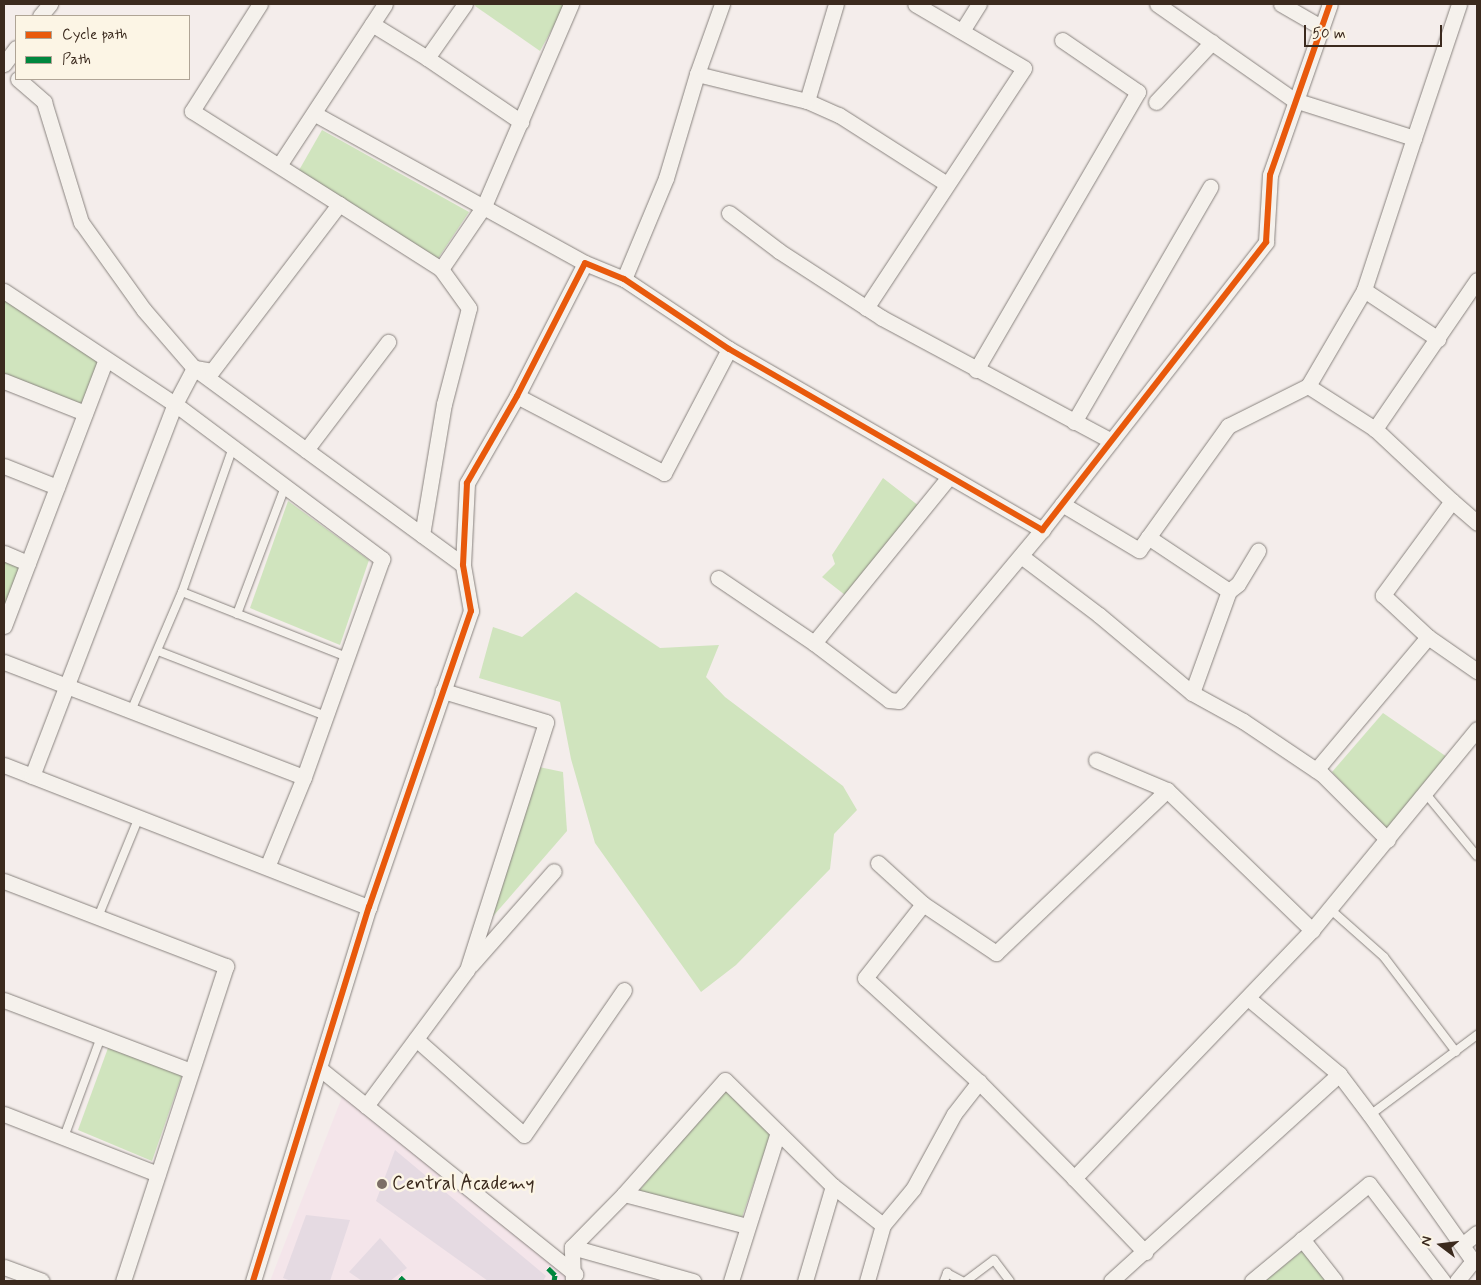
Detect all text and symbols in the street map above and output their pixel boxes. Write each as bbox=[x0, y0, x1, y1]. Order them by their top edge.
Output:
legend bbox=[15, 15, 190, 80]
scale bar bbox=[1306, 15, 1444, 47]
text: 50 m bbox=[1312, 24, 1346, 44]
text: Cycle path bbox=[62, 25, 127, 45]
text: Path bbox=[62, 50, 91, 70]
place label: Central Academy bbox=[392, 1173, 538, 1195]
marker: Central Academy bbox=[376, 1178, 388, 1190]
north arrow bbox=[1416, 1220, 1466, 1270]
text: N bbox=[1417, 1234, 1436, 1248]

